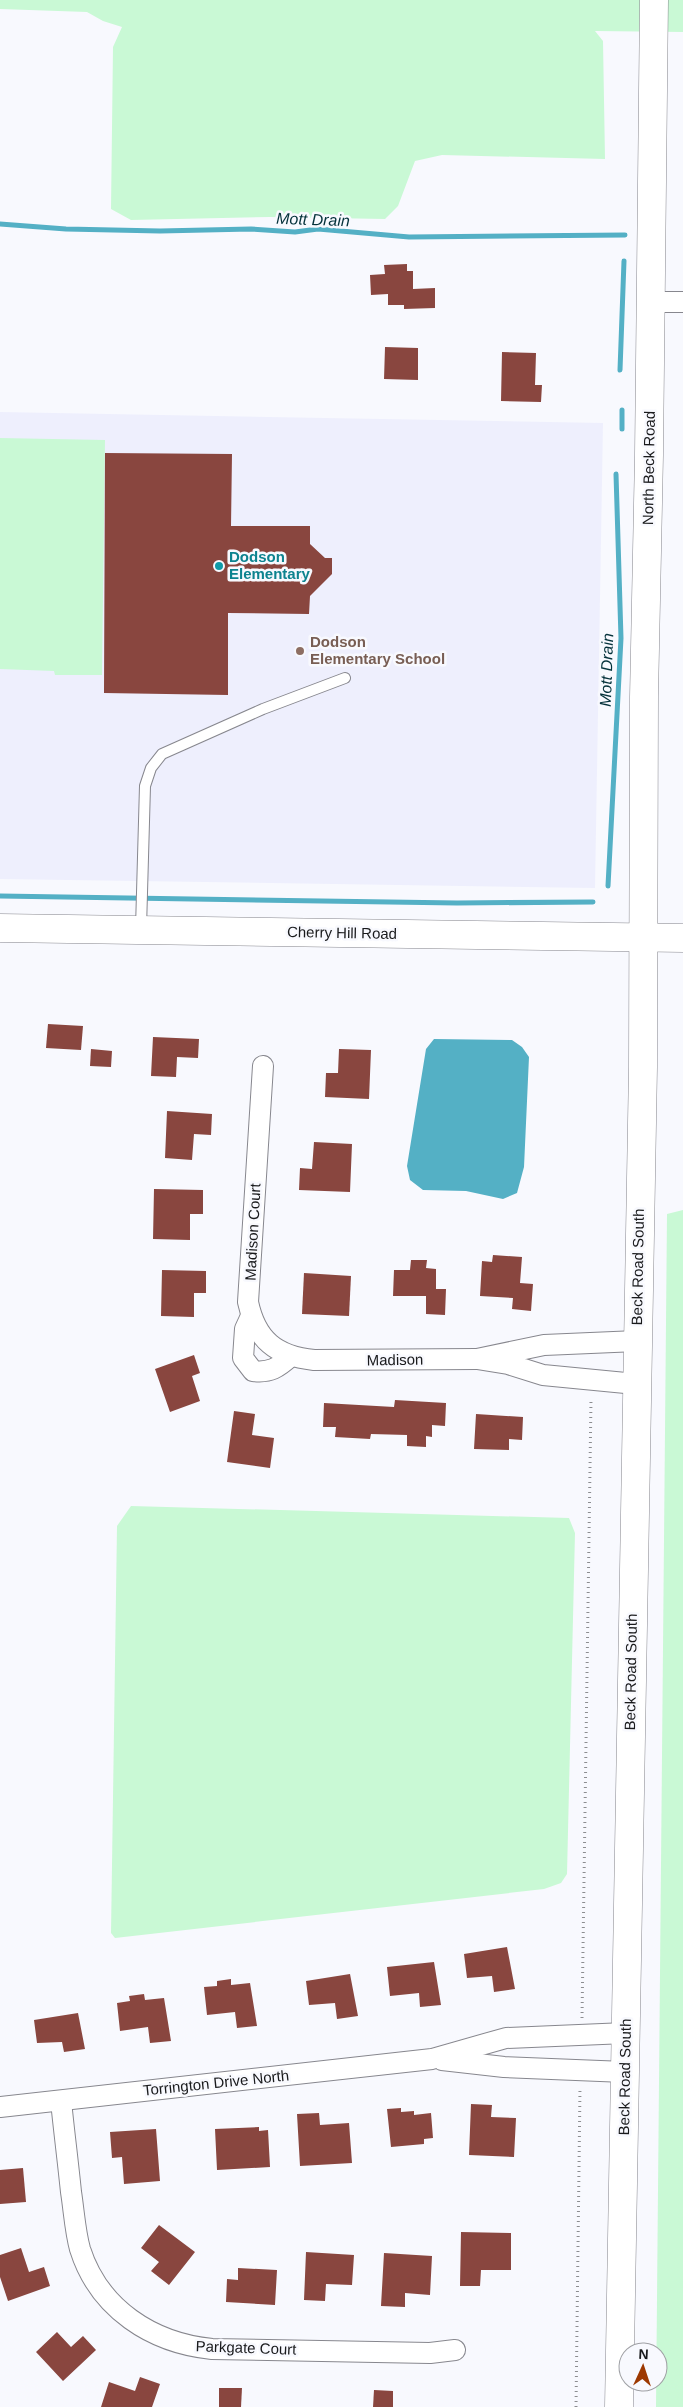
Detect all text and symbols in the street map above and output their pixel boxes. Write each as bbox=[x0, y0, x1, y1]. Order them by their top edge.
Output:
water label: Mott Drain bbox=[276, 210, 350, 229]
street label: North Beck Road bbox=[639, 411, 658, 525]
place label: Dodson Elementary bbox=[229, 548, 311, 582]
marker: Dodson Elementary bbox=[213, 560, 225, 572]
place label: Dodson Elementary School bbox=[310, 633, 445, 667]
water label: Mott Drain bbox=[597, 633, 616, 707]
marker: Dodson Elementary School bbox=[294, 645, 306, 657]
street label: Cherry Hill Road bbox=[287, 923, 397, 942]
street label: Madison Court bbox=[241, 1182, 264, 1281]
street label: Beck Road South bbox=[628, 1208, 647, 1326]
street label: Madison bbox=[366, 1351, 423, 1368]
street label: Beck Road South bbox=[621, 1613, 640, 1731]
street label: Beck Road South bbox=[615, 2018, 634, 2136]
street label: Torrington Drive North bbox=[142, 2066, 290, 2099]
street label: Parkgate Court bbox=[195, 2337, 298, 2358]
north arrow bbox=[618, 2342, 668, 2392]
text: N bbox=[638, 2346, 649, 2362]

